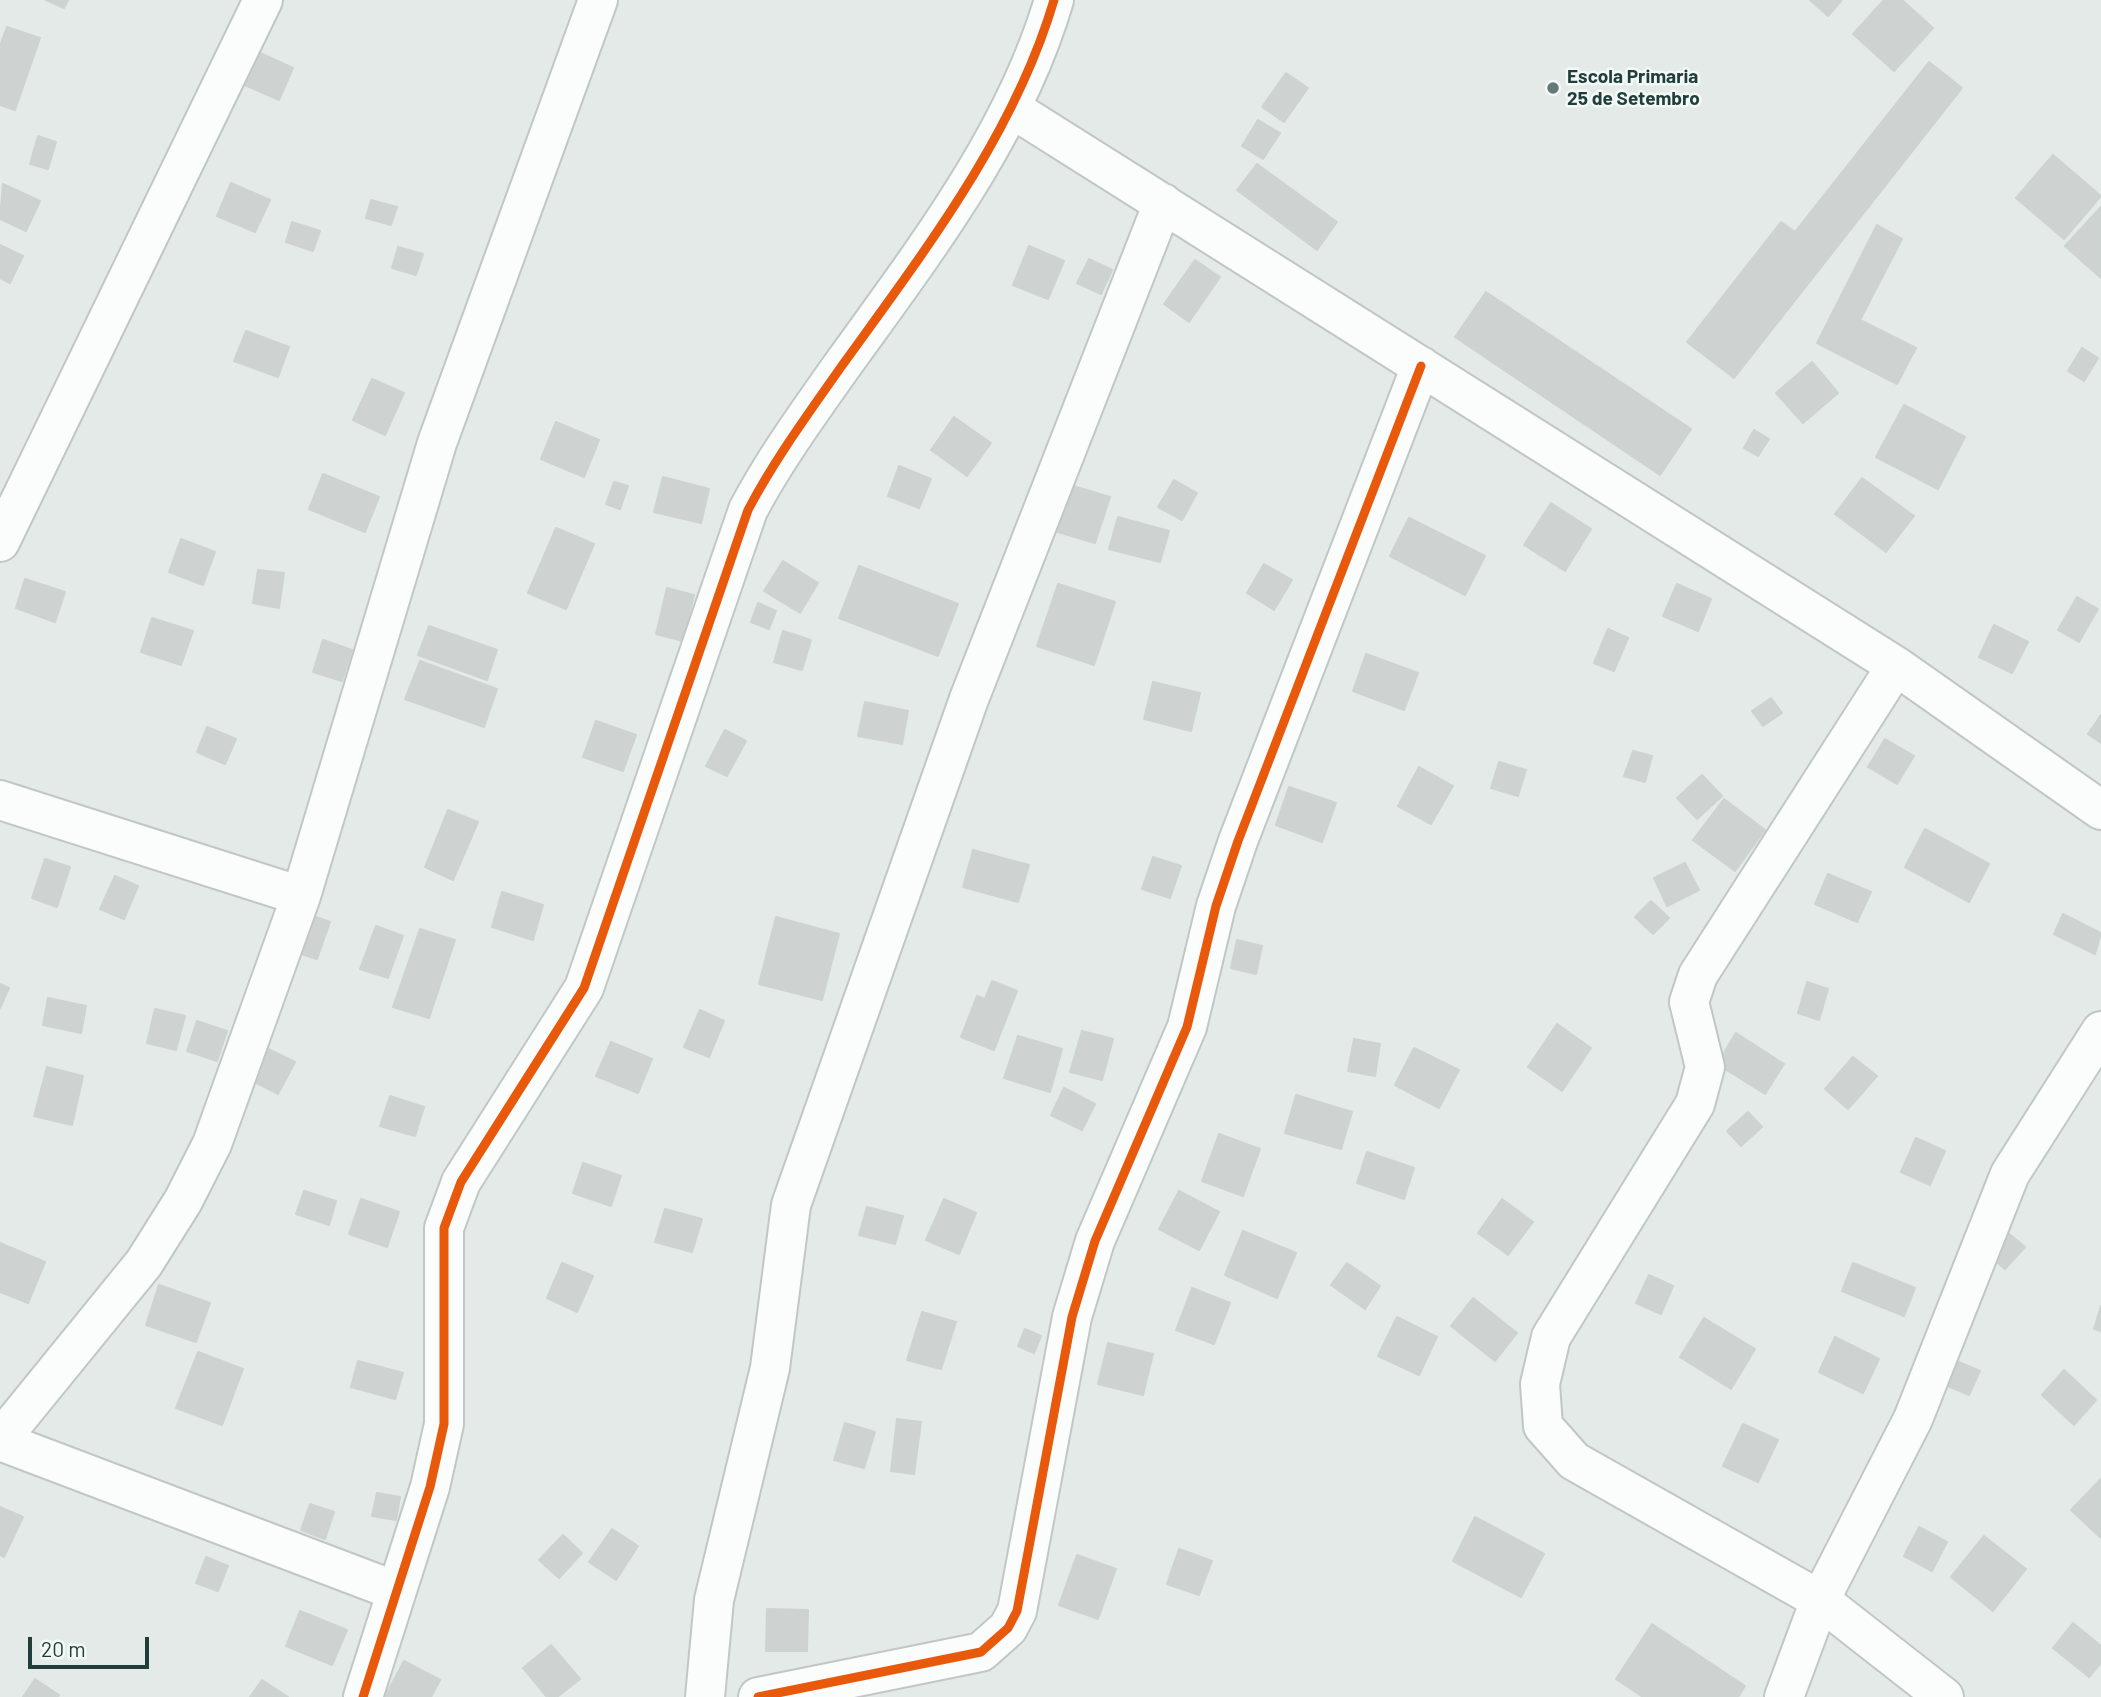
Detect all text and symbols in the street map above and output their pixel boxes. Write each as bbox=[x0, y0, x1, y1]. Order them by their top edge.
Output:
place label: Escola Primaria 25 de Setembro bbox=[1567, 66, 1700, 110]
marker: Escola Primaria 25 de Setembro bbox=[1545, 80, 1561, 96]
scale bar bbox=[32, 1624, 152, 1668]
text: 20 m bbox=[41, 1636, 86, 1661]

